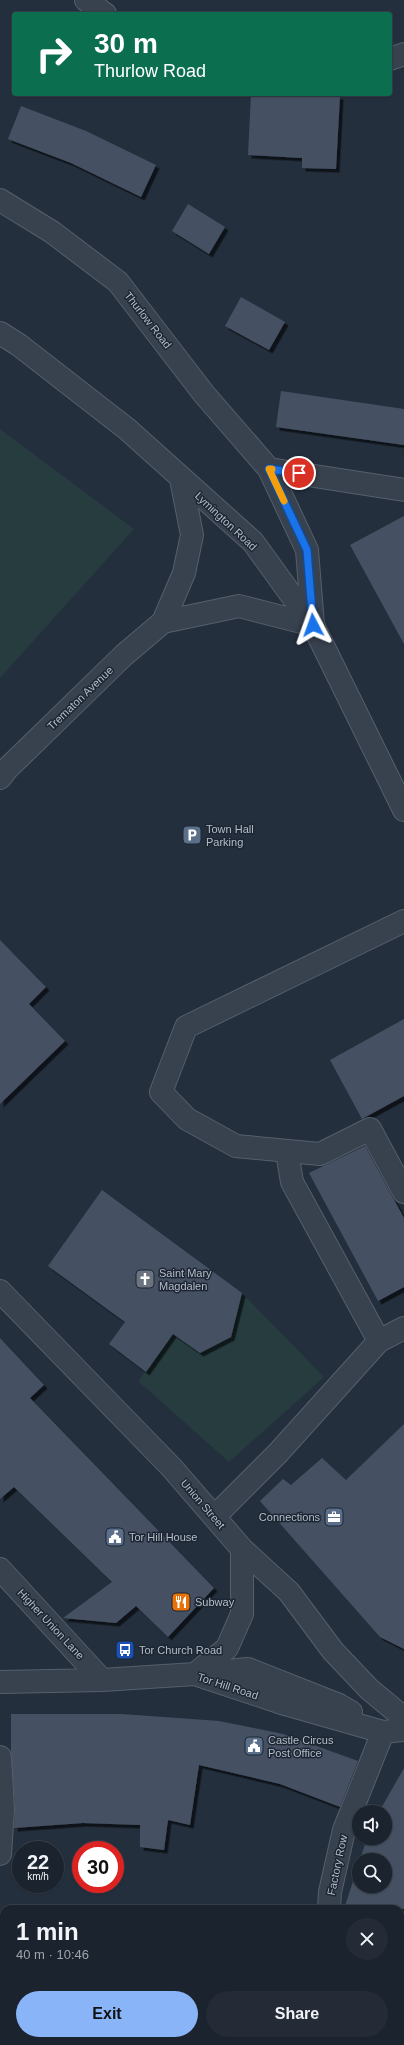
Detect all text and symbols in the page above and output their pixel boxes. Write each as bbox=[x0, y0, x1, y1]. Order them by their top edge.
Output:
icon: right bbox=[28, 28, 80, 80]
text: 30 m bbox=[94, 28, 158, 59]
text: Thurlow Road bbox=[94, 61, 206, 81]
street label: Thurlow Road bbox=[122, 289, 174, 351]
pin bbox=[282, 456, 316, 490]
icon: arrive bbox=[288, 462, 310, 484]
street label: Lymington Road bbox=[193, 489, 259, 553]
position arrow bbox=[292, 604, 334, 646]
street label: Trematon Avenue bbox=[45, 664, 115, 732]
place label: Town Hall Parking bbox=[206, 823, 254, 848]
parking icon: Town Hall Parking bbox=[181, 824, 203, 846]
place label: Saint Mary Magdalen bbox=[159, 1267, 212, 1292]
church icon: Saint Mary Magdalen bbox=[134, 1268, 156, 1290]
street label: Union Street bbox=[178, 1477, 228, 1531]
office icon: Connections bbox=[323, 1506, 345, 1528]
place label: Connections bbox=[259, 1511, 320, 1523]
public building icon: Tor Hill House bbox=[104, 1526, 126, 1548]
place label: Tor Hill House bbox=[129, 1531, 197, 1543]
street label: Higher Union Lane bbox=[15, 1586, 87, 1662]
restaurant icon: Subway bbox=[170, 1591, 192, 1613]
place label: Subway bbox=[195, 1596, 235, 1608]
bus stop icon: Tor Church Road bbox=[114, 1639, 136, 1661]
place label: Tor Church Road bbox=[139, 1644, 222, 1656]
street label: Tor Hill Road bbox=[196, 1671, 260, 1701]
place label: Castle Circus Post Office bbox=[268, 1734, 334, 1759]
public building icon: Castle Circus Post Office bbox=[243, 1735, 265, 1757]
map controls bbox=[352, 1805, 392, 1893]
button: sound bbox=[352, 1805, 392, 1845]
street label: Factory Row bbox=[325, 1834, 349, 1896]
speed limit sign: 30 bbox=[72, 1841, 124, 1893]
text: 22 bbox=[27, 1851, 49, 1873]
button: search bbox=[352, 1853, 392, 1893]
text: km/h bbox=[27, 1871, 49, 1882]
text: 1 min bbox=[16, 1918, 79, 1945]
button: close bbox=[346, 1918, 388, 1960]
text: 40 m · 10:46 bbox=[16, 1947, 89, 1962]
button: Exit bbox=[16, 1991, 198, 2037]
button: Share bbox=[206, 1991, 388, 2037]

